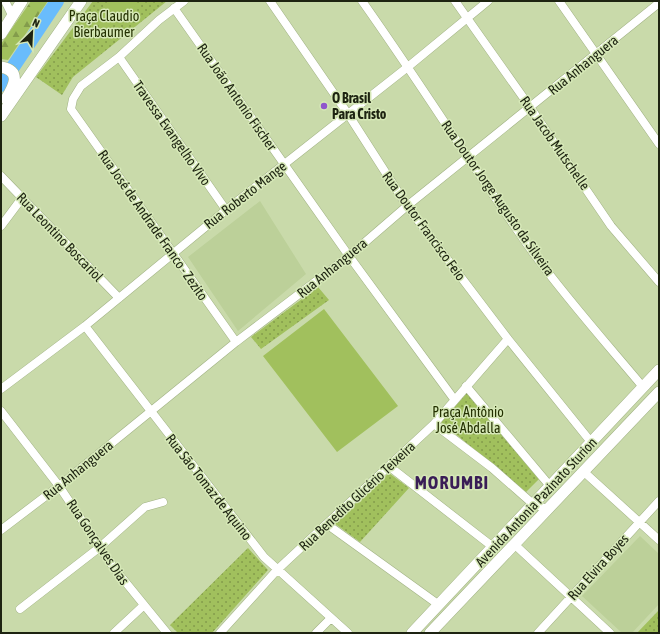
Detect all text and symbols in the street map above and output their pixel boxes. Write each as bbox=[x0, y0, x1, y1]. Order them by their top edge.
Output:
park label: Praça Claudio Bierbaumer bbox=[69, 8, 139, 40]
north arrow bbox=[12, 12, 52, 52]
text: N bbox=[31, 16, 41, 30]
street label: Rua Anhanguera bbox=[545, 32, 621, 98]
street label: Rua João Antonio Fischer bbox=[194, 40, 281, 154]
street label: Travessa Evangelho Vivo bbox=[130, 78, 214, 188]
place label: O Brasil Para Cristo bbox=[332, 90, 387, 122]
street label: Rua Jacob Mutschelle bbox=[517, 93, 593, 193]
marker: O Brasil Para Cristo bbox=[319, 101, 329, 111]
street label: Rua Doutor Jorge Augusto da Silveira bbox=[438, 117, 558, 279]
street label: Rua José de Andrade Franco - Zezito bbox=[95, 147, 211, 303]
street label: Rua Roberto Mange bbox=[201, 158, 289, 232]
street label: Rua Doutor Francisco Feio bbox=[379, 168, 469, 284]
street label: Rua Leontino Boscariol bbox=[14, 189, 107, 285]
street label: Rua Anhanguera bbox=[294, 235, 370, 301]
park label: Praça Antônio José Abdalla bbox=[432, 404, 504, 436]
street label: Rua São Tomaz de Aquino bbox=[163, 431, 255, 543]
street label: Avenida Antonia Pazinato Sturion bbox=[472, 434, 600, 570]
street label: Rua Anhanguera bbox=[40, 437, 116, 503]
street label: Rua Benedito Glicério Teixeira bbox=[296, 438, 418, 554]
district label: MORUMBI bbox=[415, 472, 489, 493]
street label: Rua Gonçalves Dias bbox=[64, 496, 133, 588]
street label: Rua Elvira Boyes bbox=[564, 531, 632, 603]

